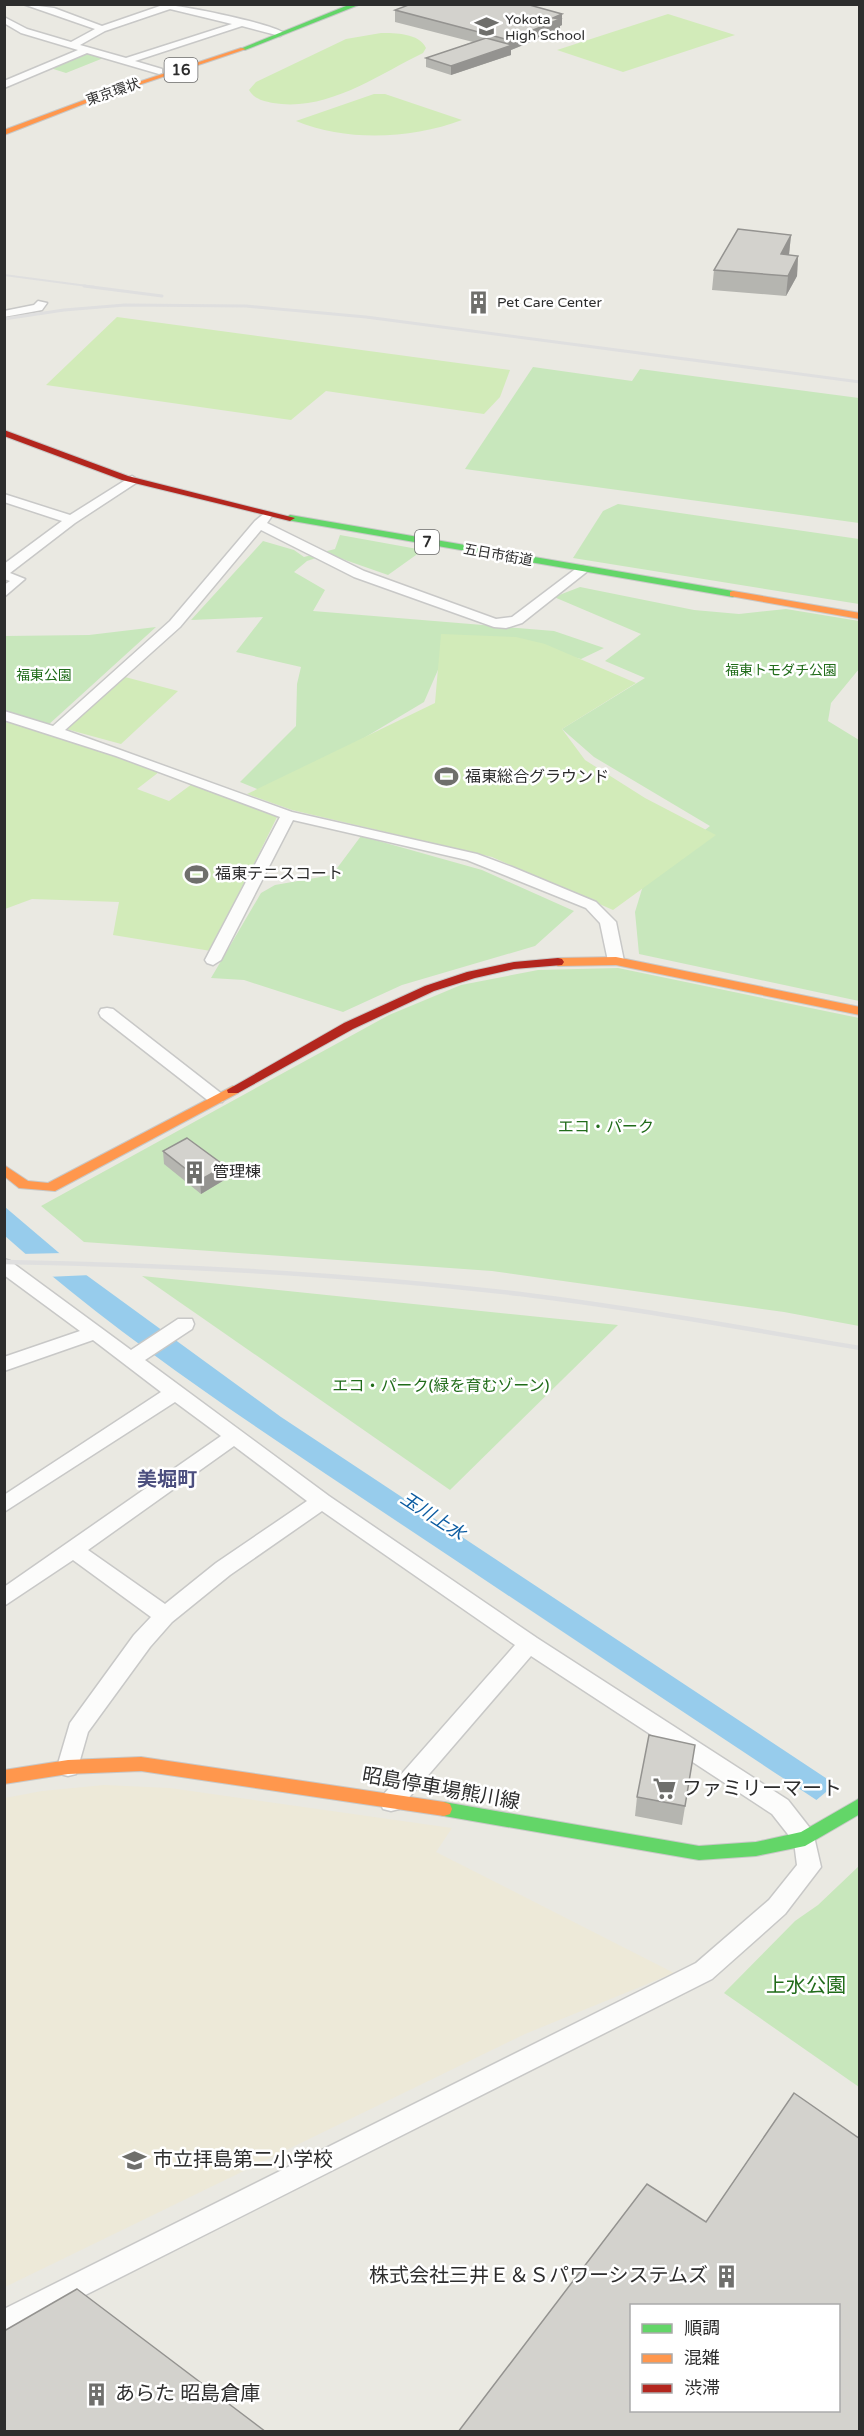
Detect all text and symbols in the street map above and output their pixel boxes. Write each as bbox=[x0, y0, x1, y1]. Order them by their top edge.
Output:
place label: Yokota High School bbox=[505, 11, 585, 44]
school or university icon: Yokota High School bbox=[474, 14, 500, 40]
road number: 16 bbox=[164, 58, 198, 82]
street label: 東京環状 bbox=[84, 75, 142, 109]
building icon: Pet Care Center bbox=[466, 289, 492, 315]
place label: Pet Care Center bbox=[497, 294, 602, 311]
road number: 7 bbox=[415, 530, 439, 554]
street label: 五日市街道 bbox=[462, 541, 534, 569]
park label: 福東トモダチ公園 bbox=[725, 662, 837, 679]
park label: 福東公園 bbox=[16, 667, 72, 684]
sports icon: 福東総合グラウンド bbox=[434, 764, 460, 790]
place label: 福東総合グラウンド bbox=[465, 767, 609, 787]
sports icon: 福東テニスコート bbox=[184, 861, 210, 887]
place label: 福東テニスコート bbox=[215, 864, 343, 884]
park label: エコ・パーク bbox=[558, 1117, 654, 1137]
building icon: 管理棟 bbox=[182, 1159, 208, 1185]
place label: 管理棟 bbox=[213, 1162, 261, 1182]
park label: エコ・パーク(緑を育むゾーン) bbox=[332, 1376, 550, 1396]
district label: 美堀町 bbox=[137, 1468, 197, 1492]
water label: 玉川上水 bbox=[397, 1487, 471, 1546]
street label: 昭島停車場熊川線 bbox=[360, 1763, 522, 1815]
supermarket icon: ファミリーマート bbox=[651, 1776, 677, 1802]
place label: ファミリーマート bbox=[682, 1777, 842, 1801]
park label: 上水公園 bbox=[766, 1974, 846, 1998]
school or university icon: 市立拝島第二小学校 bbox=[122, 2147, 148, 2173]
place label: 市立拝島第二小学校 bbox=[153, 2148, 333, 2172]
building icon: 株式会社三井Ｅ＆Ｓパワーシステムズ bbox=[713, 2263, 739, 2289]
place label: 株式会社三井Ｅ＆Ｓパワーシステムズ bbox=[369, 2264, 708, 2288]
legend bbox=[630, 2304, 840, 2412]
text: 順調 bbox=[684, 2317, 720, 2339]
text: 混雑 bbox=[684, 2347, 720, 2369]
text: 渋滞 bbox=[684, 2377, 720, 2399]
building icon: あらた 昭島倉庫 bbox=[84, 2381, 110, 2407]
place label: あらた 昭島倉庫 bbox=[115, 2382, 260, 2406]

